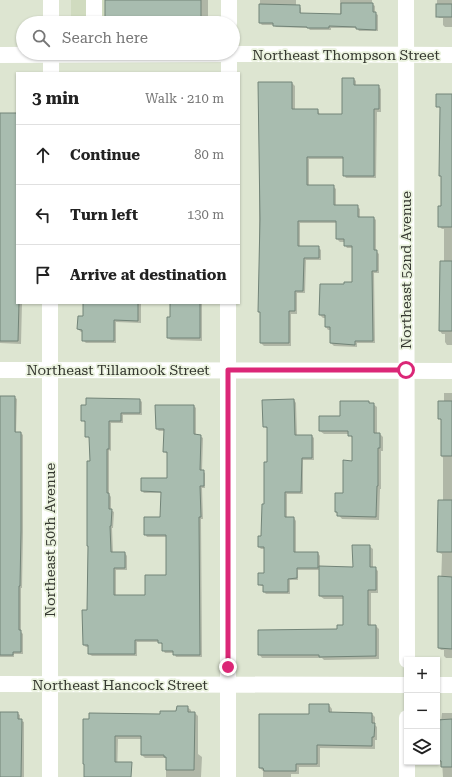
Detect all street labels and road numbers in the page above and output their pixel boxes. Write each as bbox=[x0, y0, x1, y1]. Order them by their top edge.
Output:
street label: Northeast Thompson Street bbox=[252, 47, 440, 63]
street label: Northeast 52nd Avenue bbox=[398, 191, 414, 349]
street label: Northeast Tillamook Street bbox=[26, 362, 210, 378]
street label: Northeast 50th Avenue bbox=[42, 463, 58, 617]
street label: Northeast Hancock Street bbox=[32, 677, 208, 693]

